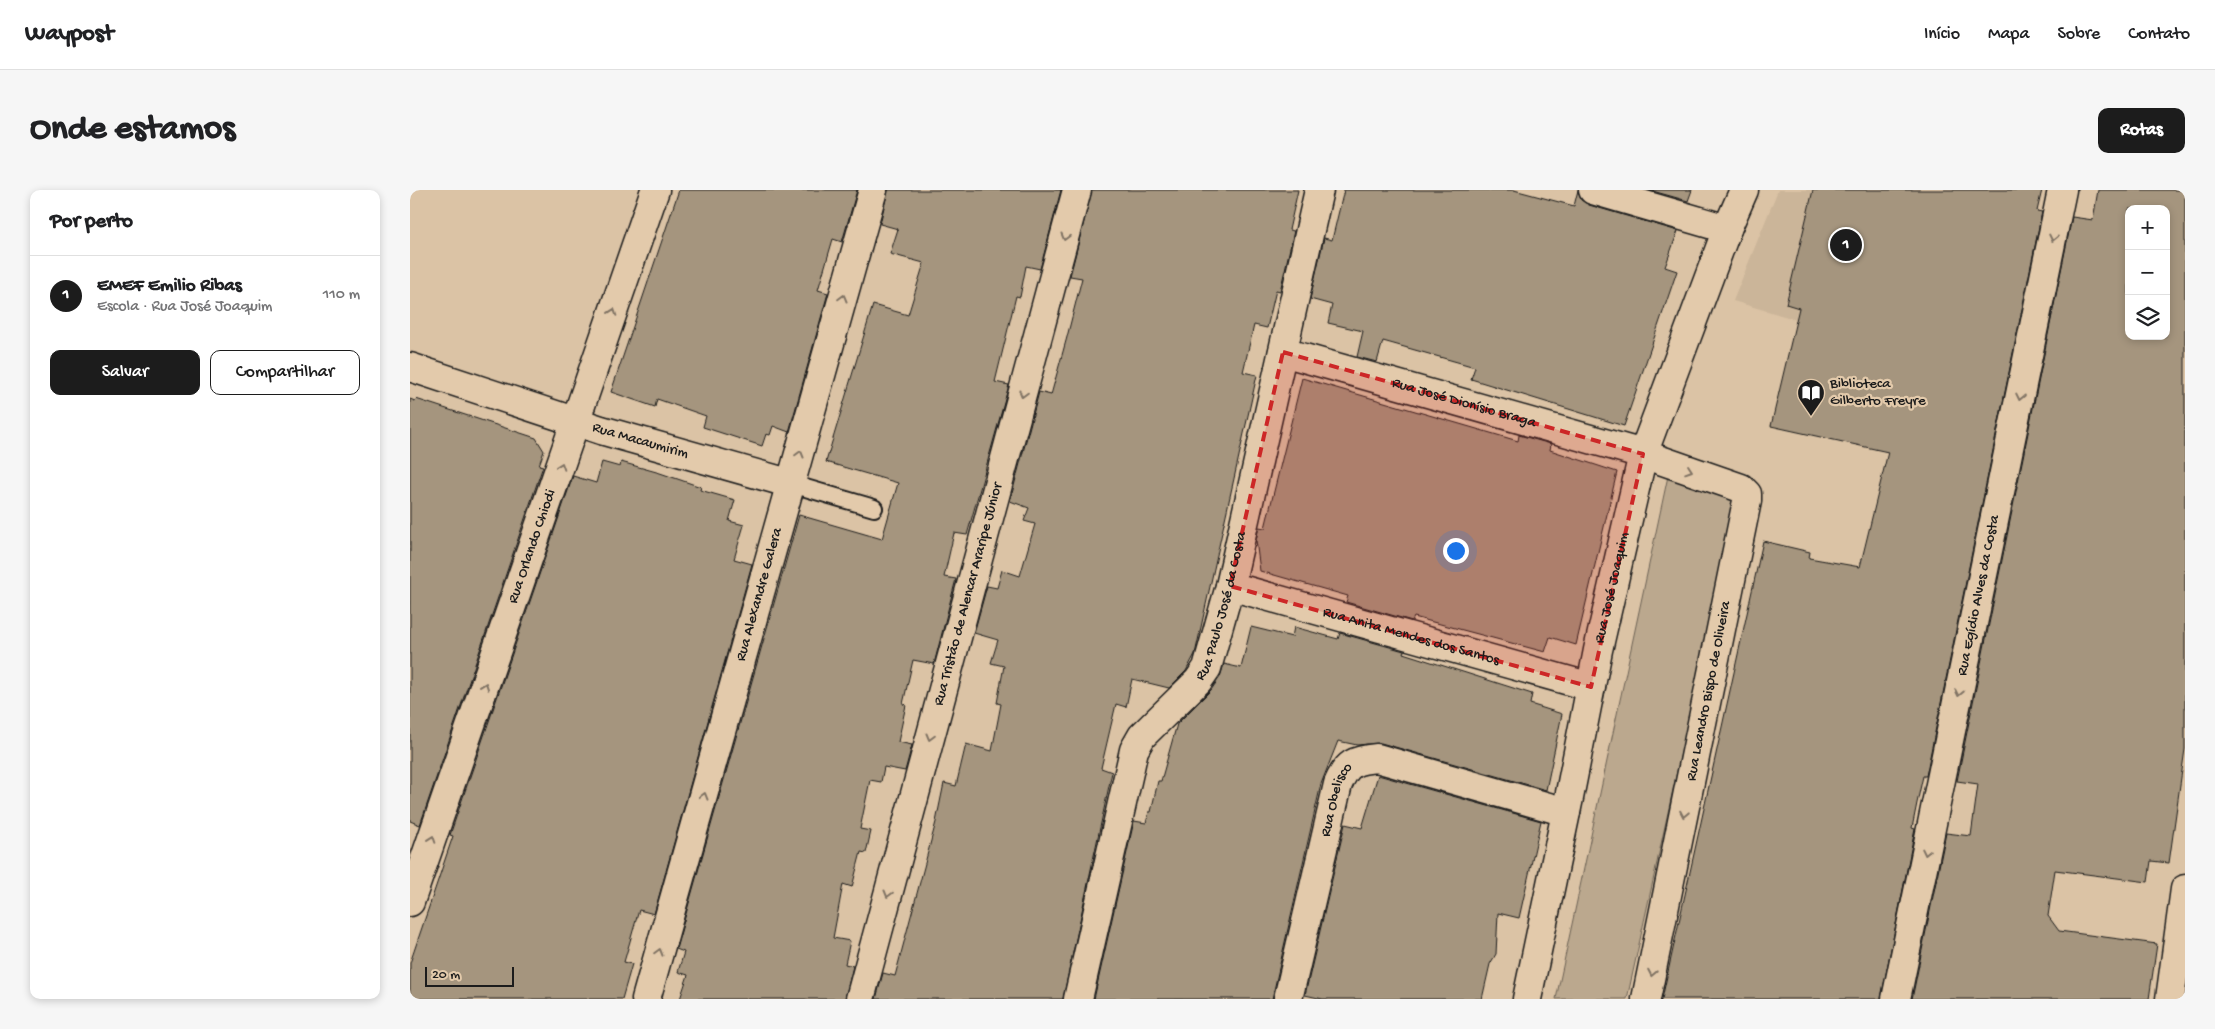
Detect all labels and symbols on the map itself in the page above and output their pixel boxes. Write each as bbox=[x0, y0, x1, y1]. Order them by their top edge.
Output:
pin: 1 bbox=[1830, 226, 1862, 264]
one-way arrow bbox=[1060, 233, 1070, 241]
one-way arrow bbox=[2048, 233, 2058, 242]
one-way arrow bbox=[838, 294, 848, 302]
one-way arrow bbox=[608, 309, 618, 317]
street label: Rua José Dionísio Braga bbox=[1390, 374, 1539, 432]
place label: Biblioteca Gilberto Freyre bbox=[1829, 375, 1926, 410]
library icon: Biblioteca Gilberto Freyre bbox=[1796, 378, 1826, 417]
one-way arrow bbox=[1018, 389, 1028, 398]
one-way arrow bbox=[2015, 392, 2026, 401]
street label: Rua Macaumirim bbox=[590, 419, 691, 463]
one-way arrow bbox=[795, 451, 805, 459]
one-way arrow bbox=[555, 462, 565, 471]
one-way arrow bbox=[1684, 464, 1692, 474]
street label: Rua Tristão de Alencar Araripe Júnior bbox=[930, 479, 1008, 708]
street label: Rua Orlando Chiodi bbox=[504, 487, 560, 606]
street label: Rua Egídio Alves da Costa bbox=[1954, 513, 2004, 677]
street label: Rua Alexandre Galera bbox=[732, 525, 787, 663]
street label: Rua Paulo José da Costa bbox=[1192, 529, 1251, 684]
street label: Rua José Joaquim bbox=[1591, 530, 1634, 645]
your location bbox=[1443, 538, 1469, 564]
street label: Rua Leandro Bispo de Oliveira bbox=[1683, 599, 1735, 783]
street label: Rua Anita Mendes dos Santos bbox=[1321, 603, 1502, 670]
one-way arrow bbox=[479, 682, 489, 690]
one-way arrow bbox=[1954, 689, 1965, 698]
one-way arrow bbox=[926, 732, 936, 740]
street label: Rua Obelisco bbox=[1317, 759, 1357, 839]
one-way arrow bbox=[698, 792, 708, 800]
one-way arrow bbox=[1679, 809, 1690, 818]
one-way arrow bbox=[426, 836, 436, 844]
one-way arrow bbox=[1921, 848, 1932, 857]
one-way arrow bbox=[883, 889, 894, 898]
one-way arrow bbox=[654, 949, 664, 957]
scale bar bbox=[425, 964, 514, 987]
one-way arrow bbox=[1647, 969, 1657, 978]

